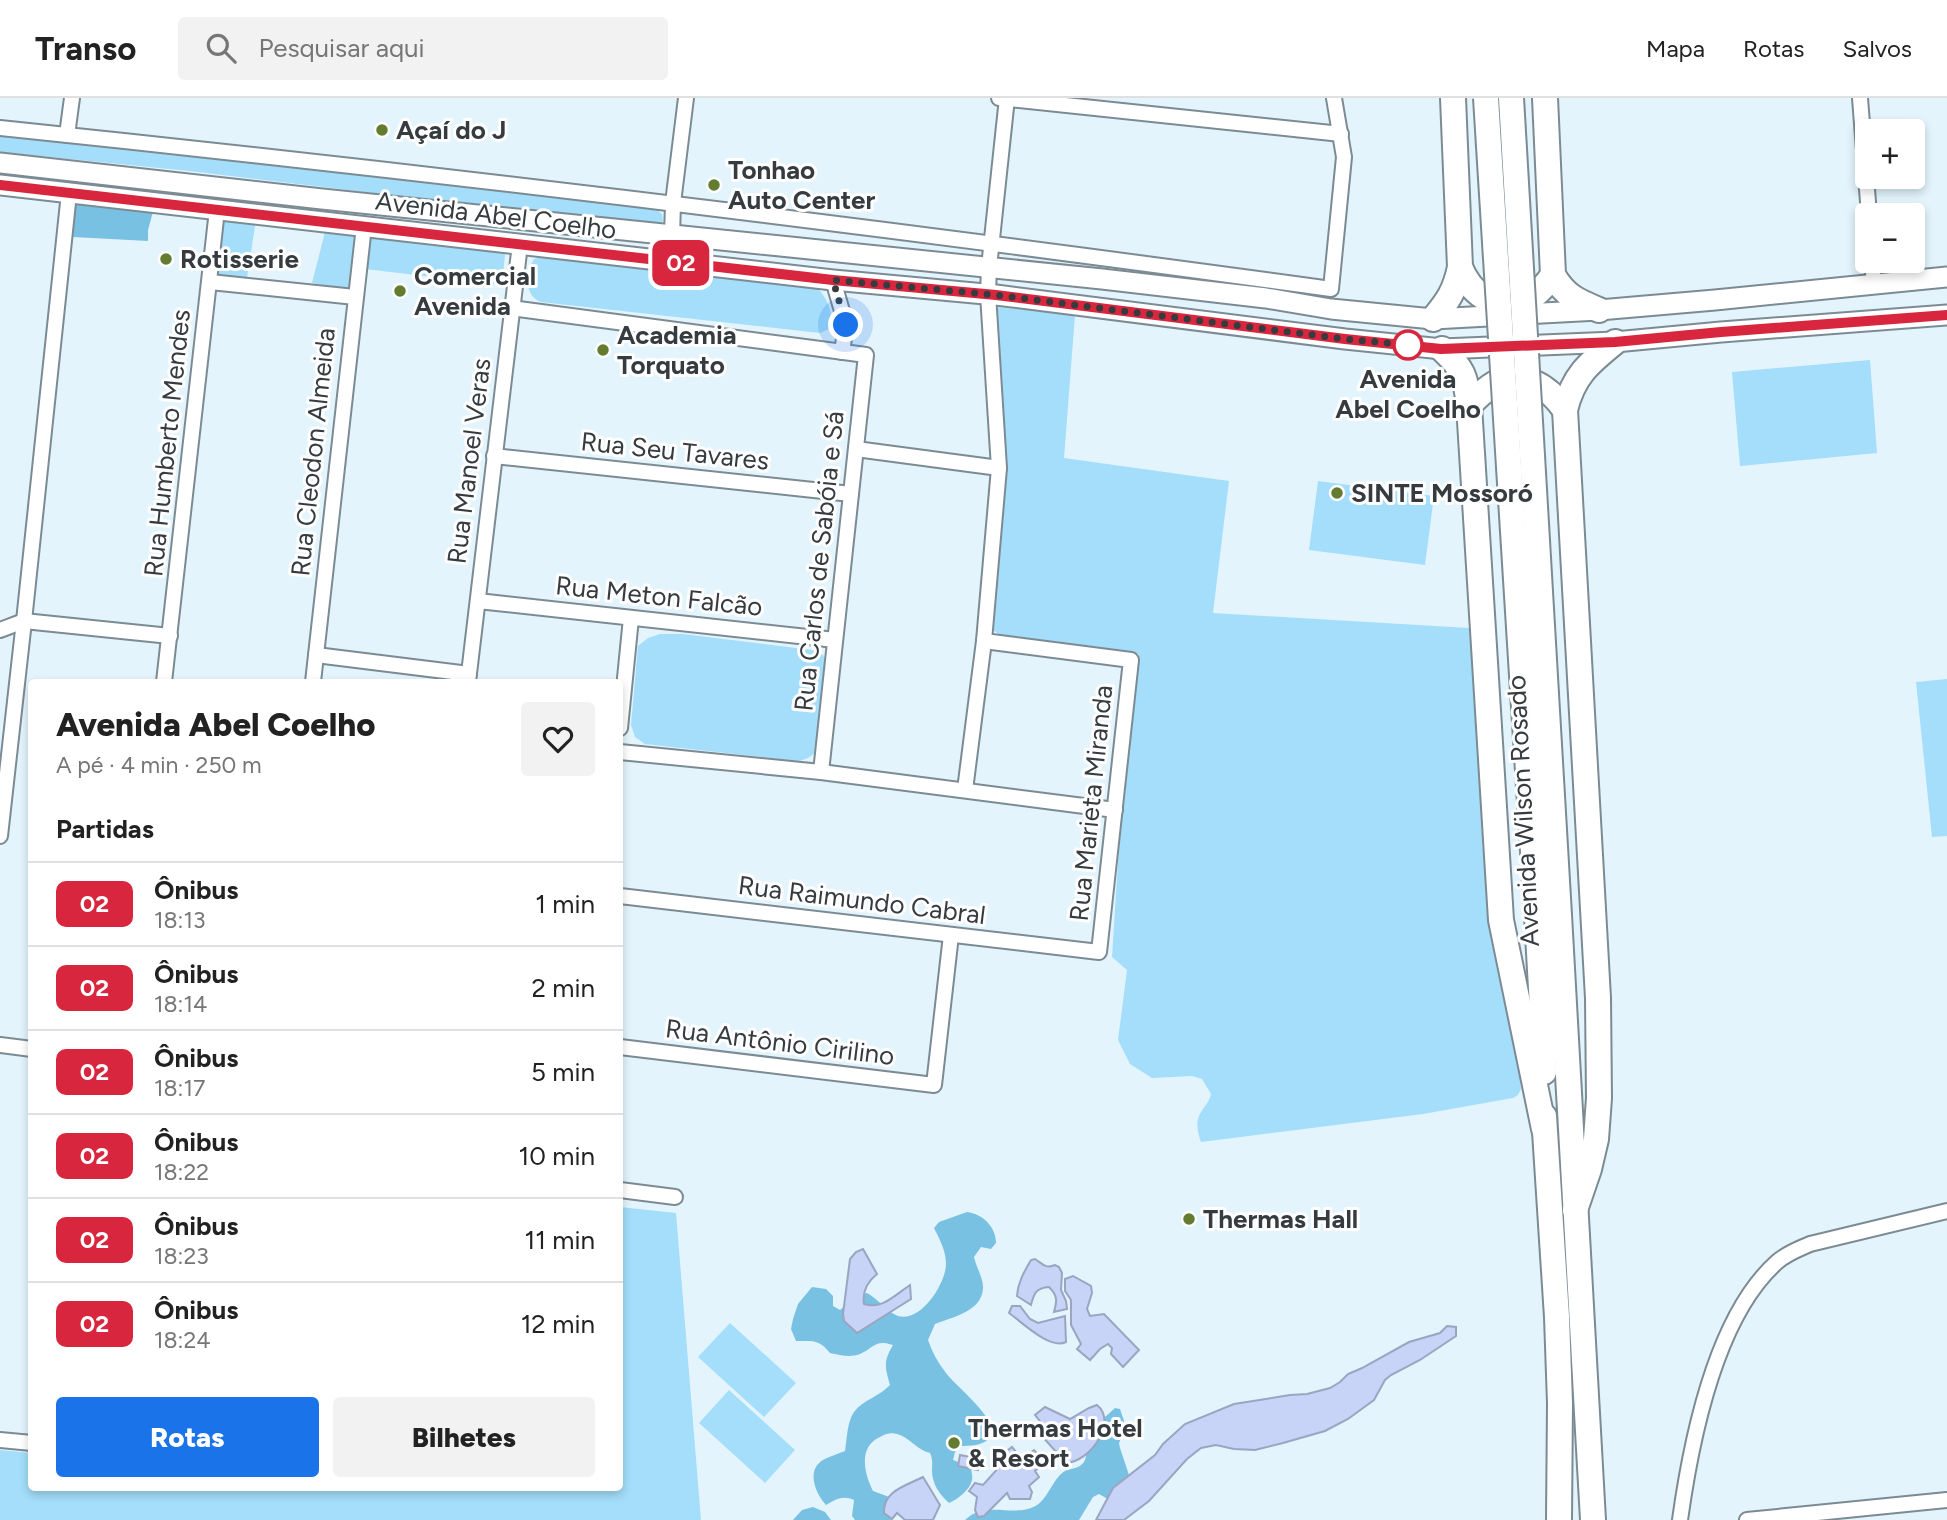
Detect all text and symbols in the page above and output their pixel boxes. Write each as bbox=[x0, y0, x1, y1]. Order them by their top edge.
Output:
search box bbox=[178, 17, 668, 80]
text: Transo bbox=[35, 29, 136, 68]
icon: search bbox=[202, 29, 240, 67]
text: Pesquisar aqui bbox=[258, 32, 425, 64]
text: Mapa bbox=[1646, 34, 1705, 63]
text: Rotas bbox=[1743, 34, 1804, 63]
text: Salvos bbox=[1842, 34, 1912, 63]
place label: Açaí do J bbox=[396, 114, 506, 146]
map controls bbox=[1855, 119, 1925, 273]
button: + bbox=[1855, 119, 1925, 189]
marker: Açaí do J bbox=[374, 122, 390, 138]
place label: Tonhao Auto Center bbox=[728, 154, 875, 216]
marker: Tonhao Auto Center bbox=[706, 177, 722, 193]
street label: Avenida Abel Coelho bbox=[374, 184, 618, 246]
button: − bbox=[1855, 203, 1925, 273]
line badge: 02 bbox=[650, 240, 712, 286]
place label: Rotisserie bbox=[180, 243, 299, 275]
text: 02 bbox=[666, 248, 696, 277]
marker: Rotisserie bbox=[158, 251, 174, 267]
place label: Comercial Avenida bbox=[414, 260, 536, 322]
marker: Comercial Avenida bbox=[392, 283, 408, 299]
your location bbox=[828, 307, 863, 342]
street label: Rua Humberto Mendes bbox=[137, 308, 197, 578]
place label: Academia Torquato bbox=[617, 319, 737, 381]
street label: Rua Cleodon Almeida bbox=[284, 326, 342, 578]
marker: Avenida Abel Coelho bbox=[1393, 330, 1423, 360]
marker: Academia Torquato bbox=[595, 342, 611, 358]
street label: Rua Manoel Veras bbox=[441, 356, 497, 566]
place label: Avenida Abel Coelho bbox=[1335, 363, 1481, 425]
street label: Rua Carlos de Sabóia e Sá bbox=[787, 409, 851, 713]
street label: Rua Seu Tavares bbox=[579, 425, 771, 477]
place label: SINTE Mossoró bbox=[1351, 477, 1533, 509]
marker: SINTE Mossoró bbox=[1329, 485, 1345, 501]
street label: Rua Meton Falcão bbox=[554, 569, 764, 623]
street label: Avenida Wilson Rosado bbox=[1500, 674, 1546, 948]
street label: Rua Marieta Miranda bbox=[1063, 683, 1119, 923]
button: heart bbox=[521, 702, 595, 776]
text: Avenida Abel Coelho bbox=[56, 705, 376, 744]
text: A pé · 4 min · 250 m bbox=[56, 751, 262, 779]
text: Partidas bbox=[56, 813, 154, 845]
street label: Rua Raimundo Cabral bbox=[737, 869, 987, 931]
text: Ônibus bbox=[154, 874, 238, 906]
text: 1 min bbox=[535, 888, 595, 920]
text: 02 bbox=[80, 889, 109, 918]
text: 18:13 bbox=[154, 906, 205, 934]
text: Ônibus bbox=[154, 958, 238, 990]
text: 2 min bbox=[531, 972, 595, 1004]
text: 02 bbox=[80, 973, 109, 1002]
text: 18:14 bbox=[154, 990, 207, 1018]
street label: Rua Antônio Cirilino bbox=[664, 1012, 896, 1072]
text: Ônibus bbox=[154, 1042, 238, 1074]
text: 5 min bbox=[531, 1056, 595, 1088]
text: 02 bbox=[80, 1057, 109, 1086]
text: 18:17 bbox=[154, 1074, 205, 1102]
text: Ônibus bbox=[154, 1126, 238, 1158]
text: 10 min bbox=[519, 1140, 595, 1172]
text: 02 bbox=[80, 1141, 109, 1170]
text: 18:22 bbox=[154, 1158, 209, 1186]
place label: Thermas Hall bbox=[1203, 1203, 1358, 1235]
text: Ônibus bbox=[154, 1210, 238, 1242]
marker: Thermas Hall bbox=[1181, 1211, 1197, 1227]
text: 11 min bbox=[524, 1224, 595, 1256]
text: 02 bbox=[80, 1225, 109, 1254]
text: 18:23 bbox=[154, 1242, 209, 1270]
text: Ônibus bbox=[154, 1294, 238, 1326]
text: 12 min bbox=[521, 1308, 595, 1340]
text: 02 bbox=[80, 1309, 109, 1338]
text: 18:24 bbox=[154, 1326, 211, 1354]
button: Rotas bbox=[56, 1397, 319, 1477]
button: Bilhetes bbox=[333, 1397, 595, 1477]
place label: Thermas Hotel & Resort bbox=[968, 1412, 1143, 1474]
marker: Thermas Hotel & Resort bbox=[946, 1435, 962, 1451]

